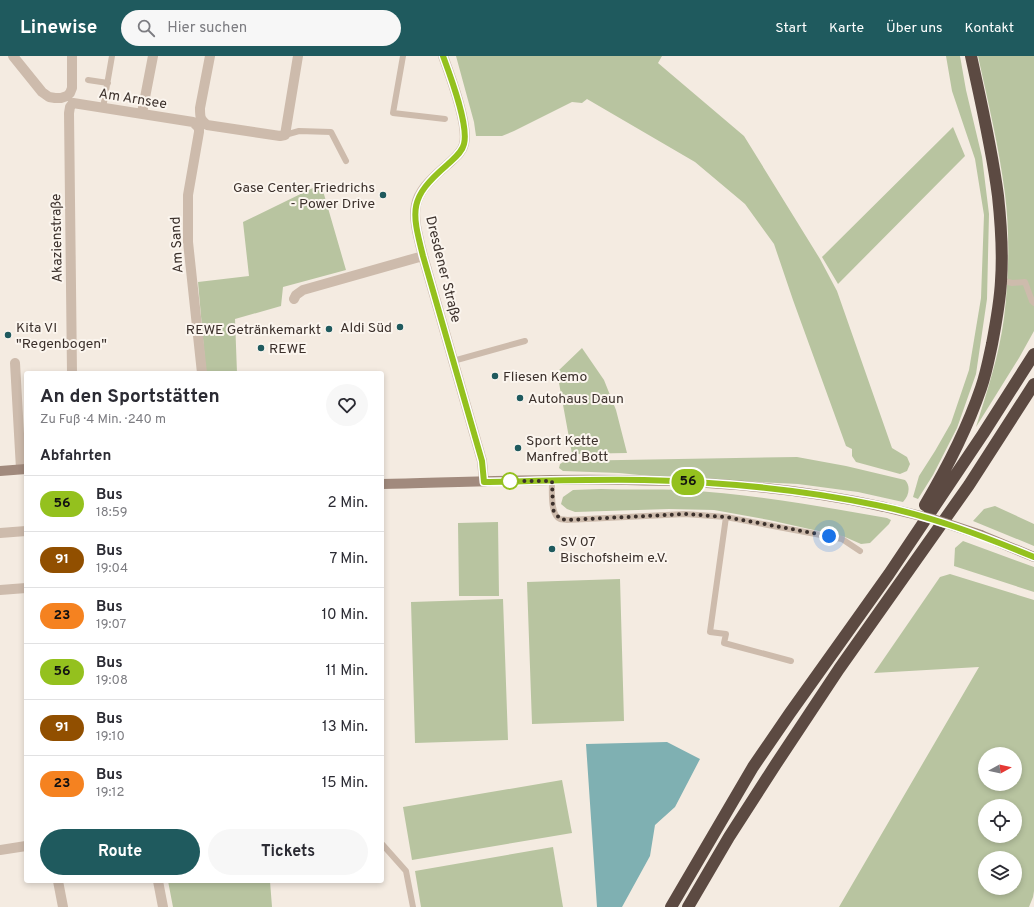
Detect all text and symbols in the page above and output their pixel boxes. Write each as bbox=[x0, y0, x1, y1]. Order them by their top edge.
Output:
search box bbox=[121, 10, 401, 46]
text: Linewise bbox=[20, 16, 97, 40]
icon: search bbox=[135, 17, 157, 39]
text: Hier suchen bbox=[167, 19, 247, 38]
text: Start bbox=[775, 20, 807, 37]
text: Karte bbox=[829, 20, 864, 37]
text: Über uns bbox=[886, 20, 943, 37]
text: Kontakt bbox=[965, 20, 1014, 37]
street label: Am Arnsee bbox=[98, 86, 168, 113]
place label: Gase Center Friedrichs - Power Drive bbox=[233, 180, 375, 213]
marker: Gase Center Friedrichs - Power Drive bbox=[378, 190, 388, 200]
street label: Akazienstraße bbox=[48, 193, 67, 283]
street label: Dresdener Straße bbox=[421, 214, 464, 324]
street label: Am Sand bbox=[168, 216, 187, 274]
place label: Kita VI "Regenbogen" bbox=[16, 320, 107, 353]
place label: Aldi Süd bbox=[340, 320, 392, 337]
place label: REWE Getränkemarkt bbox=[186, 322, 321, 339]
marker: Aldi Süd bbox=[395, 322, 405, 332]
marker: REWE Getränkemarkt bbox=[324, 324, 334, 334]
marker: Kita VI "Regenbogen" bbox=[3, 330, 13, 340]
place label: REWE bbox=[269, 341, 307, 358]
marker: REWE bbox=[256, 343, 266, 353]
place label: Fliesen Kemo bbox=[503, 369, 587, 386]
marker: Fliesen Kemo bbox=[490, 371, 500, 381]
button: heart bbox=[326, 384, 368, 426]
text: An den Sportstätten bbox=[40, 385, 220, 409]
place label: Autohaus Daun bbox=[528, 391, 624, 408]
marker: Autohaus Daun bbox=[515, 393, 525, 403]
text: Zu Fuß · 4 Min. · 240 m bbox=[40, 412, 166, 428]
place label: Sport Kette Manfred Bott bbox=[526, 433, 608, 466]
marker: Sport Kette Manfred Bott bbox=[513, 443, 523, 453]
text: Abfahrten bbox=[40, 447, 111, 466]
line badge: 56 bbox=[670, 469, 706, 495]
unlabelled marker bbox=[501, 472, 519, 490]
text: 56 bbox=[679, 473, 697, 490]
text: Bus bbox=[96, 486, 123, 505]
text: 2 Min. bbox=[328, 494, 368, 513]
text: 56 bbox=[53, 495, 71, 512]
text: 18:59 bbox=[96, 505, 127, 521]
your location bbox=[819, 526, 839, 546]
place label: SV 07 Bischofsheim e.V. bbox=[560, 534, 667, 567]
text: Bus bbox=[96, 542, 123, 561]
marker: SV 07 Bischofsheim e.V. bbox=[547, 544, 557, 554]
text: 7 Min. bbox=[329, 550, 368, 569]
text: 91 bbox=[55, 551, 69, 568]
text: 19:04 bbox=[96, 561, 128, 577]
text: Bus bbox=[96, 598, 123, 617]
text: 10 Min. bbox=[321, 606, 368, 625]
text: 23 bbox=[54, 607, 70, 624]
text: 19:07 bbox=[96, 617, 126, 633]
text: Bus bbox=[96, 654, 123, 673]
text: 11 Min. bbox=[325, 662, 368, 681]
text: 56 bbox=[53, 663, 71, 680]
text: 19:08 bbox=[96, 673, 128, 689]
text: Bus bbox=[96, 710, 123, 729]
text: 13 Min. bbox=[322, 718, 368, 737]
text: 91 bbox=[55, 719, 69, 736]
text: 19:10 bbox=[96, 729, 125, 745]
north arrow bbox=[978, 747, 1022, 791]
map controls bbox=[978, 747, 1022, 895]
text: Bus bbox=[96, 766, 123, 785]
text: 15 Min. bbox=[322, 774, 368, 793]
text: 23 bbox=[54, 775, 70, 792]
text: 19:12 bbox=[96, 785, 124, 801]
button: locate bbox=[978, 799, 1022, 843]
button: Route bbox=[40, 829, 200, 875]
button: Tickets bbox=[208, 829, 368, 875]
button: layers bbox=[978, 851, 1022, 895]

